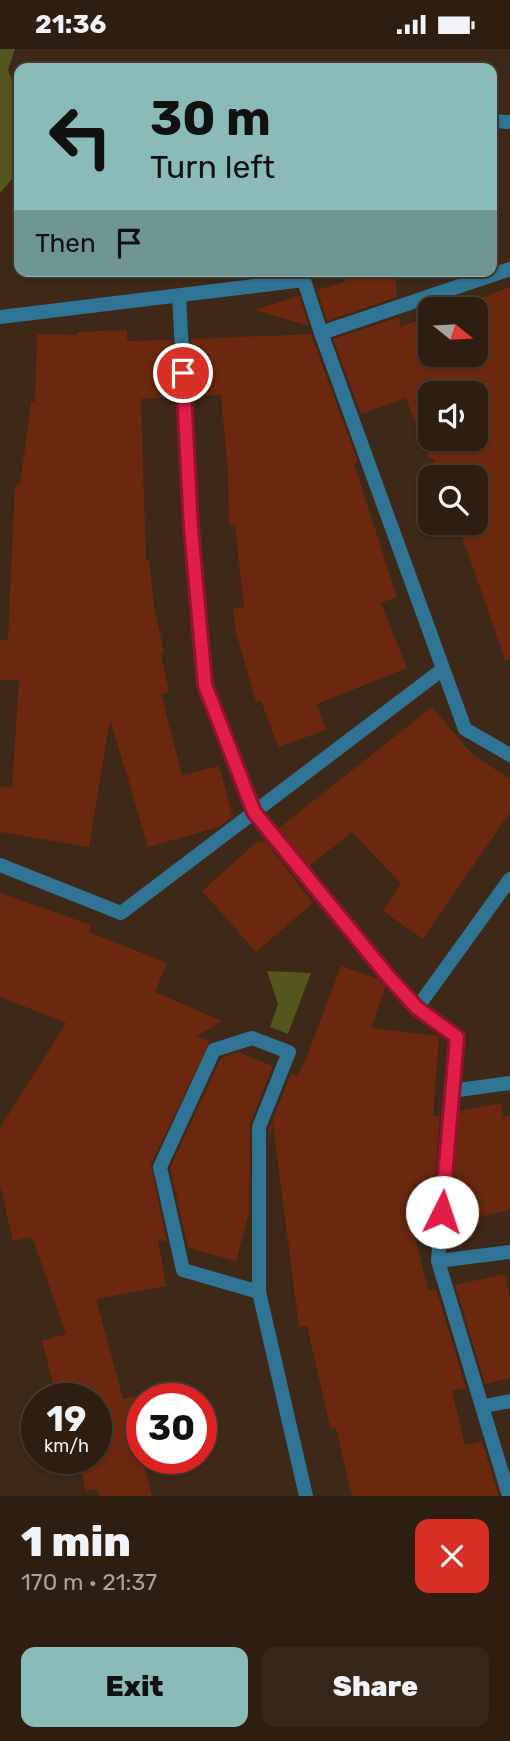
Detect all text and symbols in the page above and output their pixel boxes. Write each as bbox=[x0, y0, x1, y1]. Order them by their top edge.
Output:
text: 21:36 bbox=[35, 9, 106, 40]
text: 30 m bbox=[150, 89, 271, 147]
icon: left bbox=[35, 91, 126, 182]
text: Turn left bbox=[150, 148, 275, 186]
icon: arrive bbox=[110, 224, 148, 262]
text: Then bbox=[35, 228, 96, 259]
north arrow bbox=[418, 297, 488, 367]
map controls bbox=[418, 297, 488, 535]
pin bbox=[153, 343, 213, 403]
icon: arrive bbox=[164, 354, 202, 392]
button: sound bbox=[418, 381, 488, 451]
button: search bbox=[418, 465, 488, 535]
position arrow bbox=[405, 1175, 479, 1249]
speed limit sign: 30 bbox=[126, 1383, 217, 1474]
text: 19 bbox=[47, 1398, 86, 1440]
text: km/h bbox=[44, 1435, 89, 1457]
text: 1 min bbox=[21, 1517, 131, 1567]
button: close bbox=[415, 1519, 489, 1593]
text: 170 m · 21:37 bbox=[21, 1568, 157, 1596]
button: Exit bbox=[21, 1647, 248, 1727]
button: Share bbox=[262, 1647, 489, 1727]

